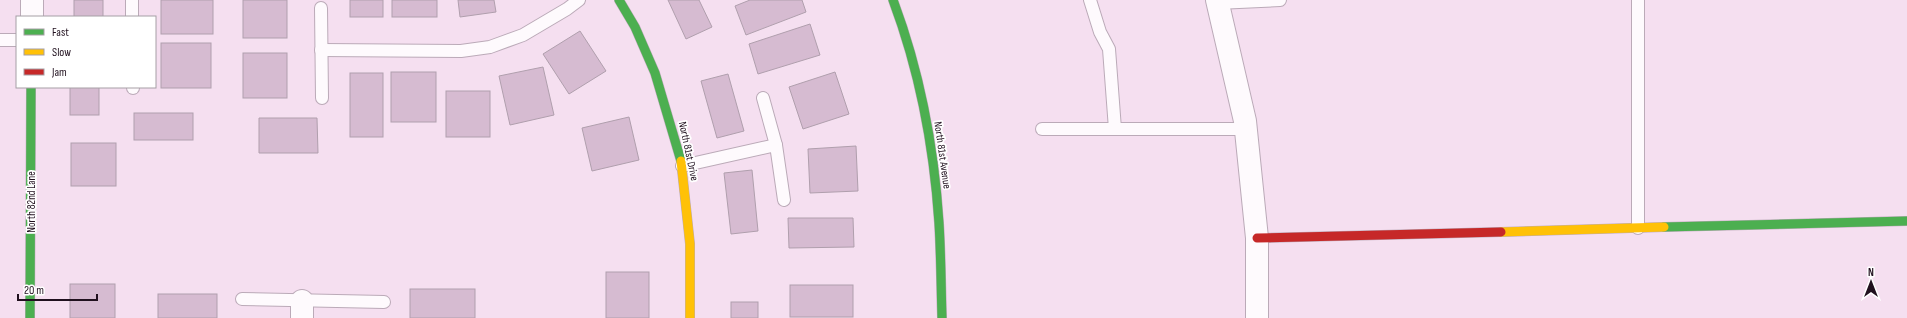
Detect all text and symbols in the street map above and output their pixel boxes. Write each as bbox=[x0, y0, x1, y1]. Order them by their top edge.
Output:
legend bbox=[16, 16, 156, 88]
text: Fast bbox=[52, 25, 69, 40]
text: Slow bbox=[52, 45, 71, 60]
text: Jam bbox=[51, 65, 67, 80]
street label: North 81st Drive bbox=[676, 120, 701, 182]
street label: North 81st Avenue bbox=[931, 121, 954, 190]
street label: North 82nd Lane bbox=[25, 171, 38, 233]
north arrow bbox=[1851, 262, 1891, 302]
text: N bbox=[1868, 266, 1874, 279]
scale bar bbox=[18, 276, 97, 302]
text: 20 m bbox=[24, 283, 44, 298]

